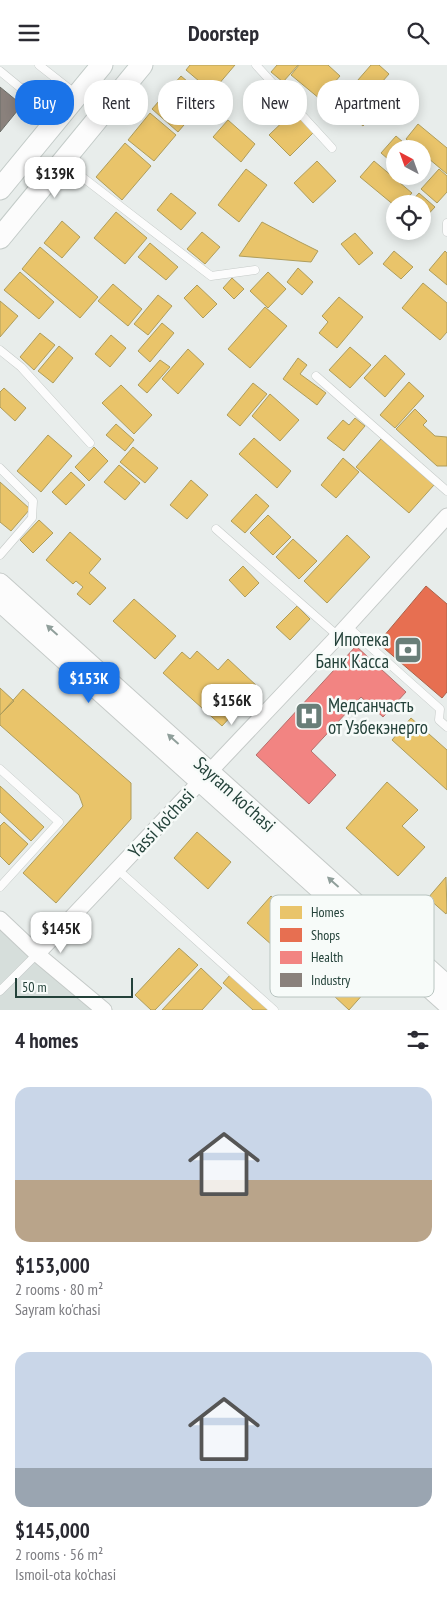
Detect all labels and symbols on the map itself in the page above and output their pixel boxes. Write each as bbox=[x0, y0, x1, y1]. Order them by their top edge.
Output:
north arrow bbox=[386, 140, 431, 185]
pin: $139K bbox=[20, 157, 90, 199]
one-way arrow bbox=[46, 624, 58, 636]
place label: Ипотека Банк Касса bbox=[316, 627, 389, 673]
bank icon: Ипотека Банк Касса bbox=[393, 635, 423, 665]
pin: $153K bbox=[54, 661, 124, 704]
pin: $156K bbox=[197, 683, 267, 726]
place label: Медсанчасть от Узбекэнерго bbox=[328, 693, 428, 739]
hospital icon: Медсанчасть от Узбекэнерго bbox=[294, 701, 324, 731]
one-way arrow bbox=[166, 733, 179, 744]
street label: Sayram ko'chasi bbox=[189, 751, 281, 837]
street label: Yassi ko'chasi bbox=[123, 783, 199, 863]
one-way arrow bbox=[327, 876, 339, 888]
legend bbox=[270, 895, 434, 997]
text: Homes bbox=[311, 903, 344, 921]
pin: $145K bbox=[26, 911, 96, 954]
text: Shops bbox=[311, 926, 340, 944]
text: Health bbox=[311, 948, 343, 966]
text: Industry bbox=[311, 971, 351, 989]
scale bar bbox=[15, 975, 132, 998]

